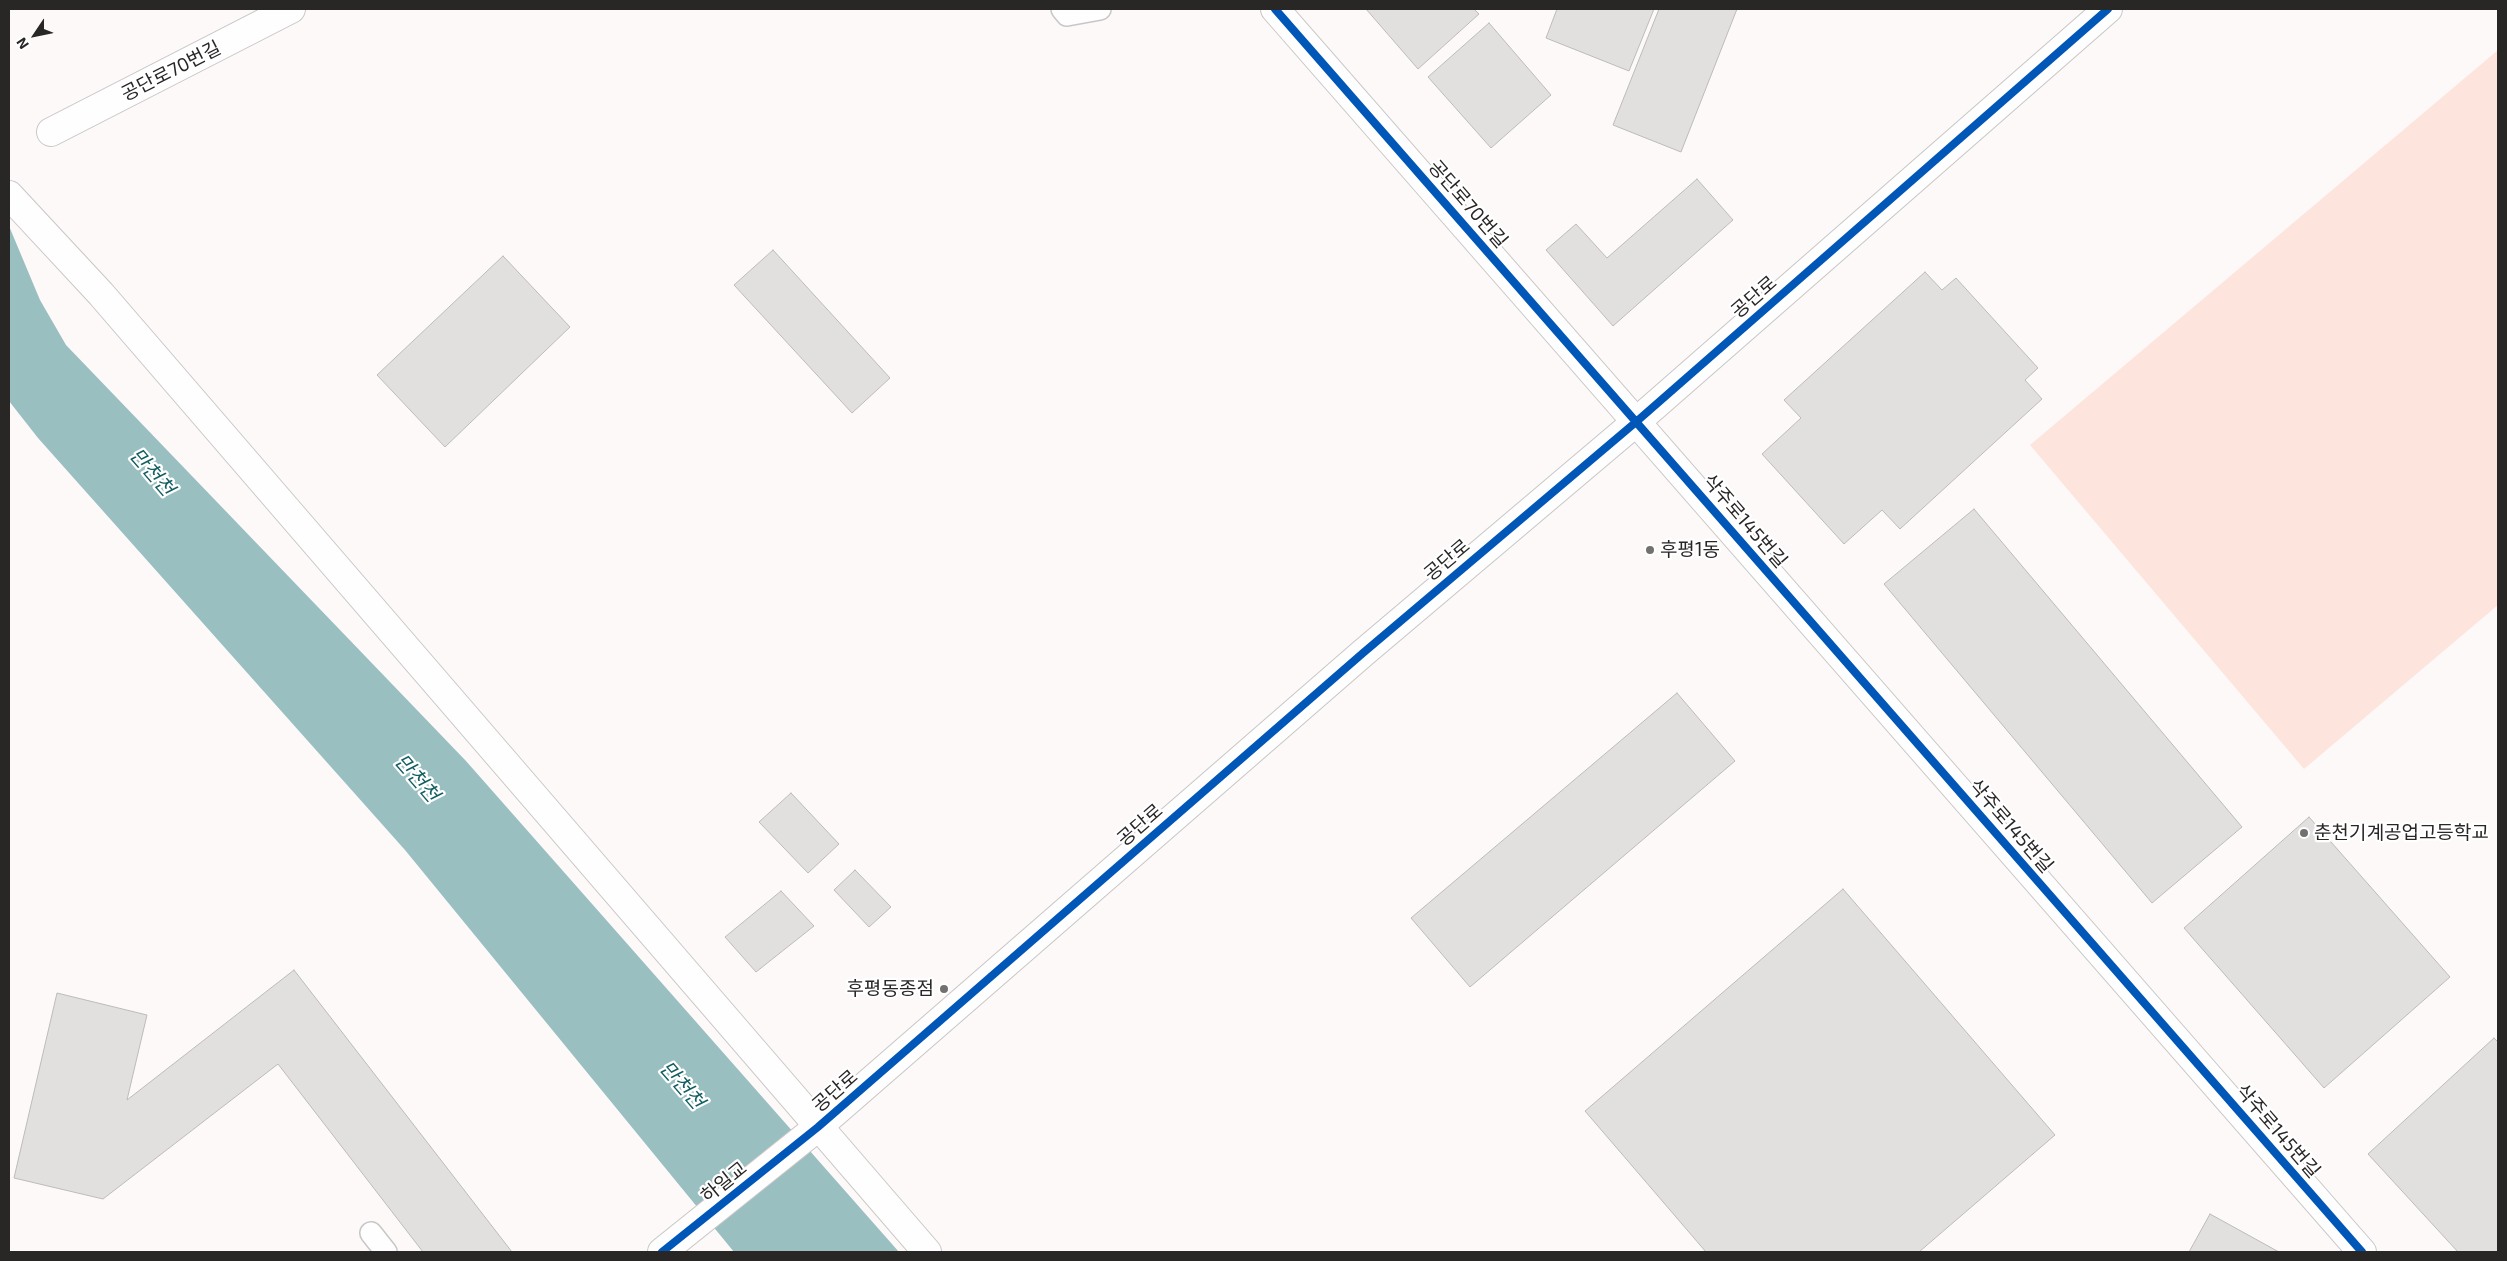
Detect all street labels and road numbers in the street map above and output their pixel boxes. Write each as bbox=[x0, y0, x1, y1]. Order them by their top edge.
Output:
street label: 공단로70번길 bbox=[117, 36, 225, 106]
street label: 공단로70번길 bbox=[1424, 156, 1512, 252]
street label: 공단로 bbox=[1727, 271, 1781, 323]
street label: 삭주로145번길 bbox=[1698, 469, 1792, 573]
street label: 공단로 bbox=[1420, 534, 1474, 586]
street label: 삭주로145번길 bbox=[1964, 774, 2058, 878]
street label: 공단로 bbox=[1113, 799, 1167, 851]
street label: 공단로 bbox=[808, 1065, 862, 1117]
street label: 삭주로145번길 bbox=[2231, 1079, 2325, 1183]
street label: 하일교 bbox=[696, 1157, 752, 1207]

